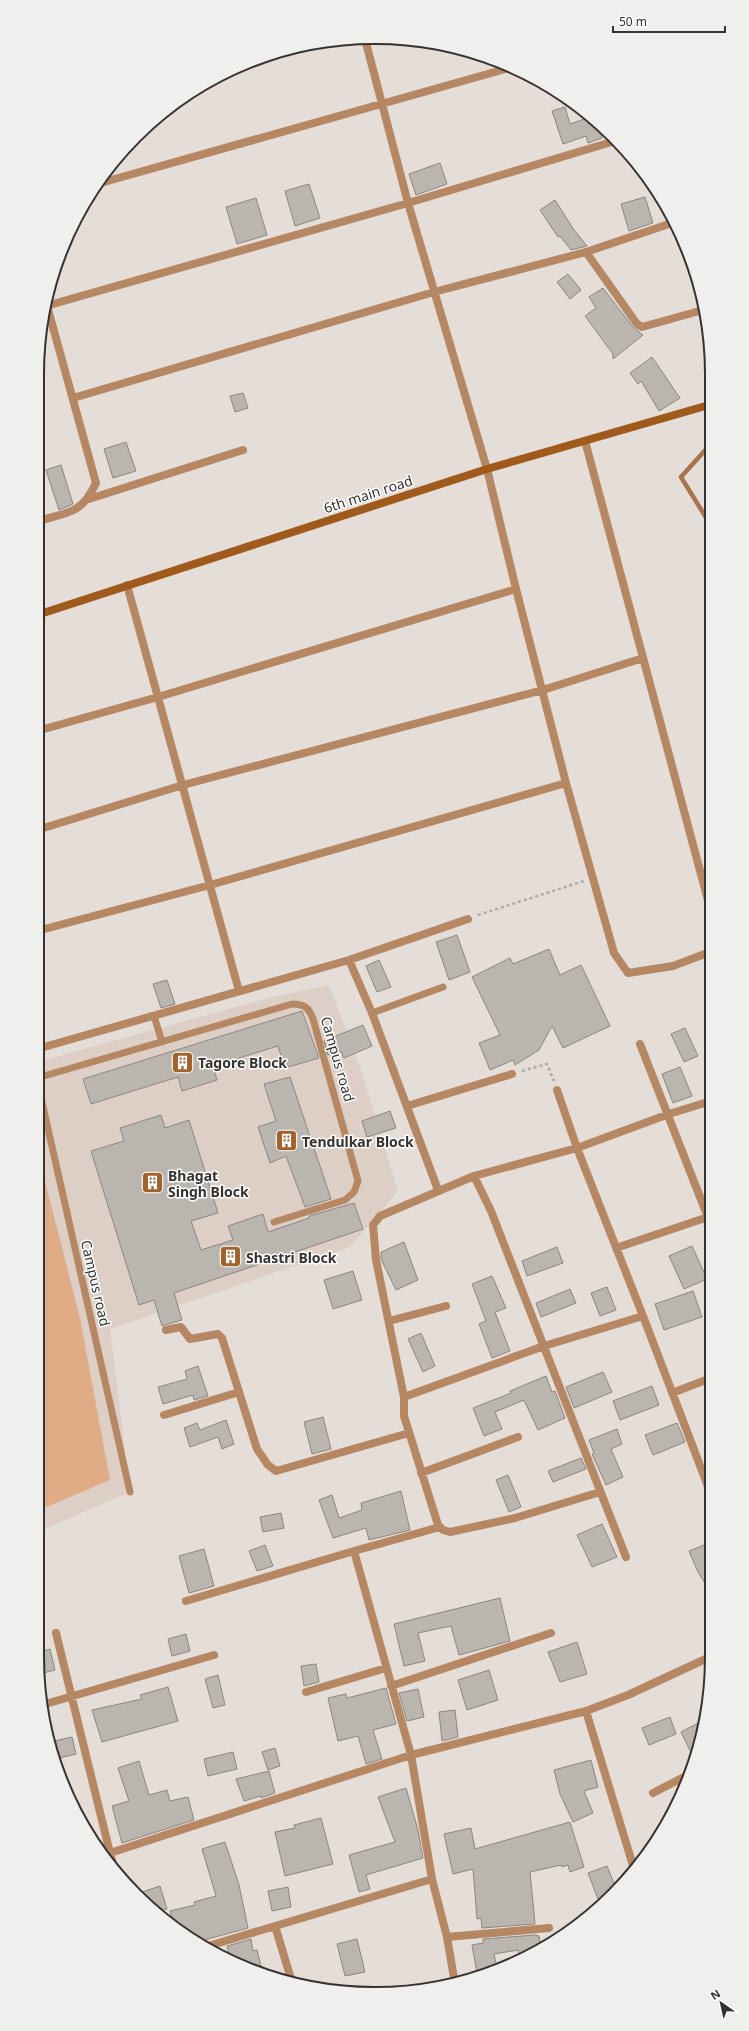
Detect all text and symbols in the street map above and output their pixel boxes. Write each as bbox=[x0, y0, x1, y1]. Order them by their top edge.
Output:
scale bar bbox=[613, 8, 725, 34]
text: 50 m bbox=[619, 13, 647, 30]
street label: 6th main road bbox=[321, 471, 415, 517]
street label: Campus road bbox=[317, 1014, 359, 1104]
building icon: Tagore Block bbox=[170, 1049, 196, 1075]
place label: Tagore Block bbox=[198, 1053, 287, 1072]
building icon: Tendulkar Block bbox=[274, 1128, 300, 1154]
place label: Tendulkar Block bbox=[302, 1132, 414, 1151]
place label: Bhagat Singh Block bbox=[168, 1166, 249, 1201]
building icon: Bhagat Singh Block bbox=[140, 1170, 166, 1196]
street label: Campus road bbox=[77, 1238, 115, 1328]
building icon: Shastri Block bbox=[218, 1244, 244, 1270]
place label: Shastri Block bbox=[246, 1248, 337, 1267]
north arrow bbox=[701, 1983, 741, 2023]
text: N bbox=[707, 1986, 723, 2003]

